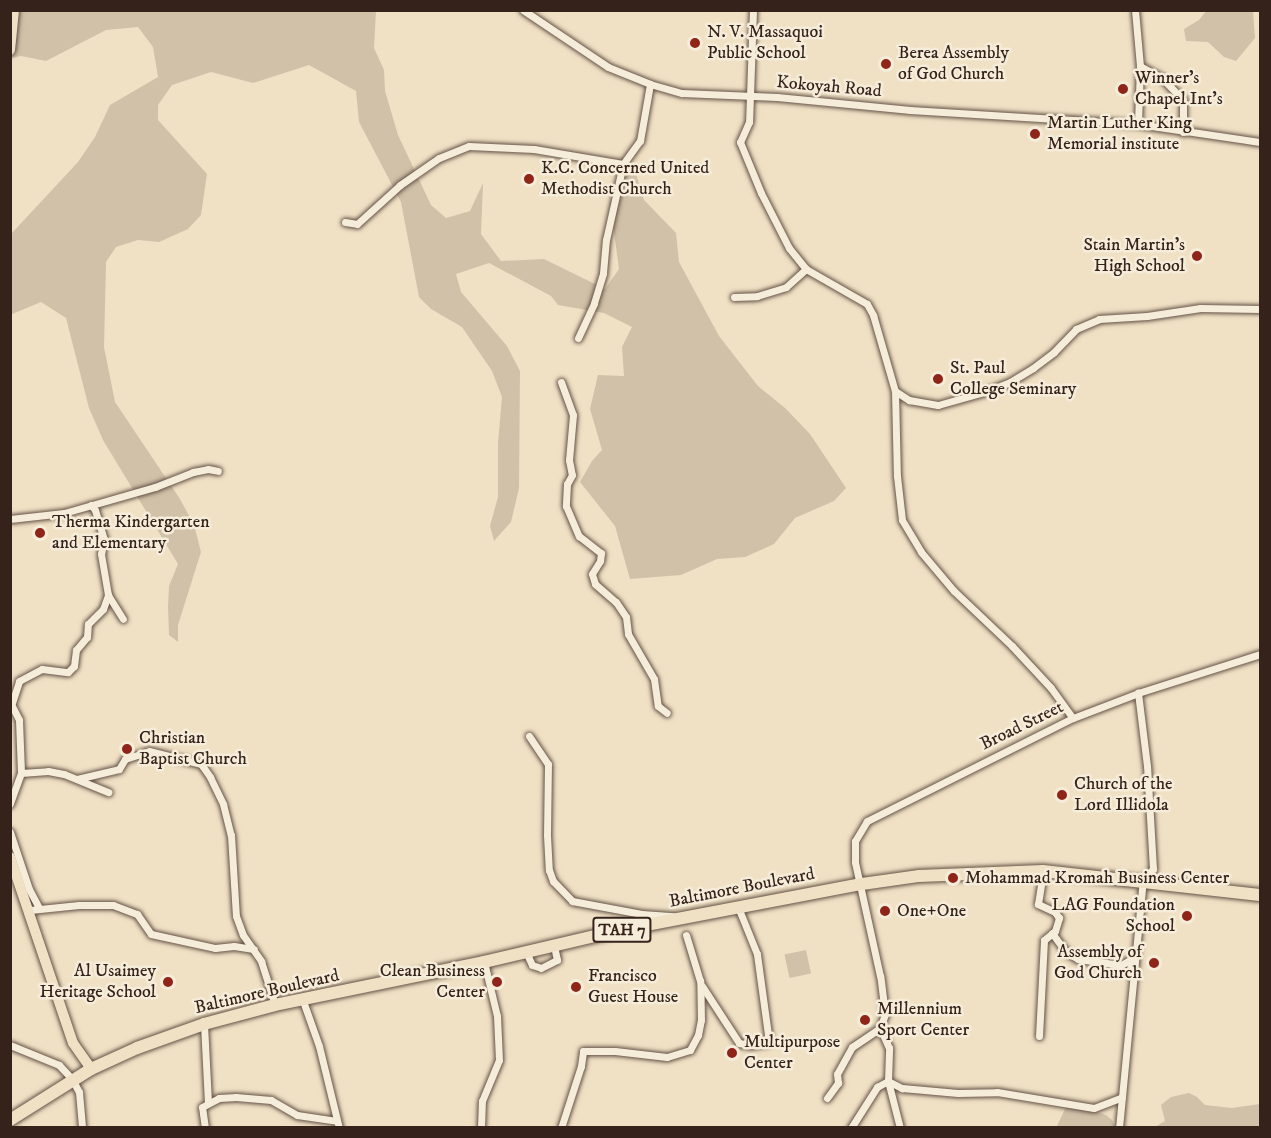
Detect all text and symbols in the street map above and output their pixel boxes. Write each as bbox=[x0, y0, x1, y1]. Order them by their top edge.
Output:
place label: N. V. Massaquoi Public School bbox=[707, 22, 823, 64]
marker: N. V. Massaquoi Public School bbox=[688, 36, 702, 50]
place label: Berea Assembly of God Church bbox=[898, 43, 1009, 86]
marker: Berea Assembly of God Church bbox=[879, 57, 893, 71]
place label: Winner's Chapel Int's bbox=[1135, 68, 1223, 110]
street label: Kokoyah Road bbox=[776, 72, 882, 102]
marker: Winner's Chapel Int's bbox=[1116, 82, 1130, 96]
place label: Martin Luther King Memorial institute bbox=[1047, 113, 1192, 156]
marker: Martin Luther King Memorial institute bbox=[1028, 127, 1042, 141]
place label: K.C. Concerned United Methodist Church bbox=[541, 158, 709, 201]
marker: K.C. Concerned United Methodist Church bbox=[522, 172, 536, 186]
place label: Stain Martin's High School bbox=[1083, 235, 1185, 278]
marker: Stain Martin's High School bbox=[1190, 249, 1204, 263]
place label: St. Paul College Seminary bbox=[950, 358, 1076, 400]
marker: St. Paul College Seminary bbox=[931, 372, 945, 386]
place label: Therma Kindergarten and Elementary bbox=[52, 512, 210, 554]
marker: Therma Kindergarten and Elementary bbox=[33, 526, 47, 540]
street label: Broad Street bbox=[977, 697, 1067, 755]
place label: Christian Baptist Church bbox=[139, 728, 247, 771]
marker: Christian Baptist Church bbox=[120, 742, 134, 756]
place label: Church of the Lord Illidola bbox=[1074, 774, 1173, 816]
marker: Church of the Lord Illidola bbox=[1055, 788, 1069, 802]
street label: Baltimore Boulevard bbox=[667, 863, 817, 913]
place label: Mohammad Kromah Business Center bbox=[965, 867, 1229, 889]
marker: Mohammad Kromah Business Center bbox=[946, 871, 960, 885]
place label: LAG Foundation School bbox=[1052, 895, 1175, 938]
place label: One+One bbox=[897, 900, 966, 922]
marker: One+One bbox=[878, 904, 892, 918]
marker: LAG Foundation School bbox=[1180, 909, 1194, 923]
road number: TAH 7 bbox=[592, 917, 652, 943]
place label: Assembly of God Church bbox=[1054, 942, 1142, 984]
marker: Assembly of God Church bbox=[1147, 956, 1161, 970]
place label: Al Usaimey Heritage School bbox=[40, 961, 156, 1004]
place label: Clean Business Center bbox=[380, 961, 485, 1004]
street label: Baltimore Boulevard bbox=[193, 965, 341, 1019]
place label: Francisco Guest House bbox=[588, 966, 678, 1008]
marker: Al Usaimey Heritage School bbox=[161, 975, 175, 989]
marker: Clean Business Center bbox=[490, 975, 504, 989]
marker: Francisco Guest House bbox=[569, 980, 583, 994]
place label: Millennium Sport Center bbox=[877, 999, 969, 1042]
marker: Millennium Sport Center bbox=[858, 1013, 872, 1027]
place label: Multipurpose Center bbox=[744, 1032, 840, 1074]
marker: Multipurpose Center bbox=[725, 1046, 739, 1060]

